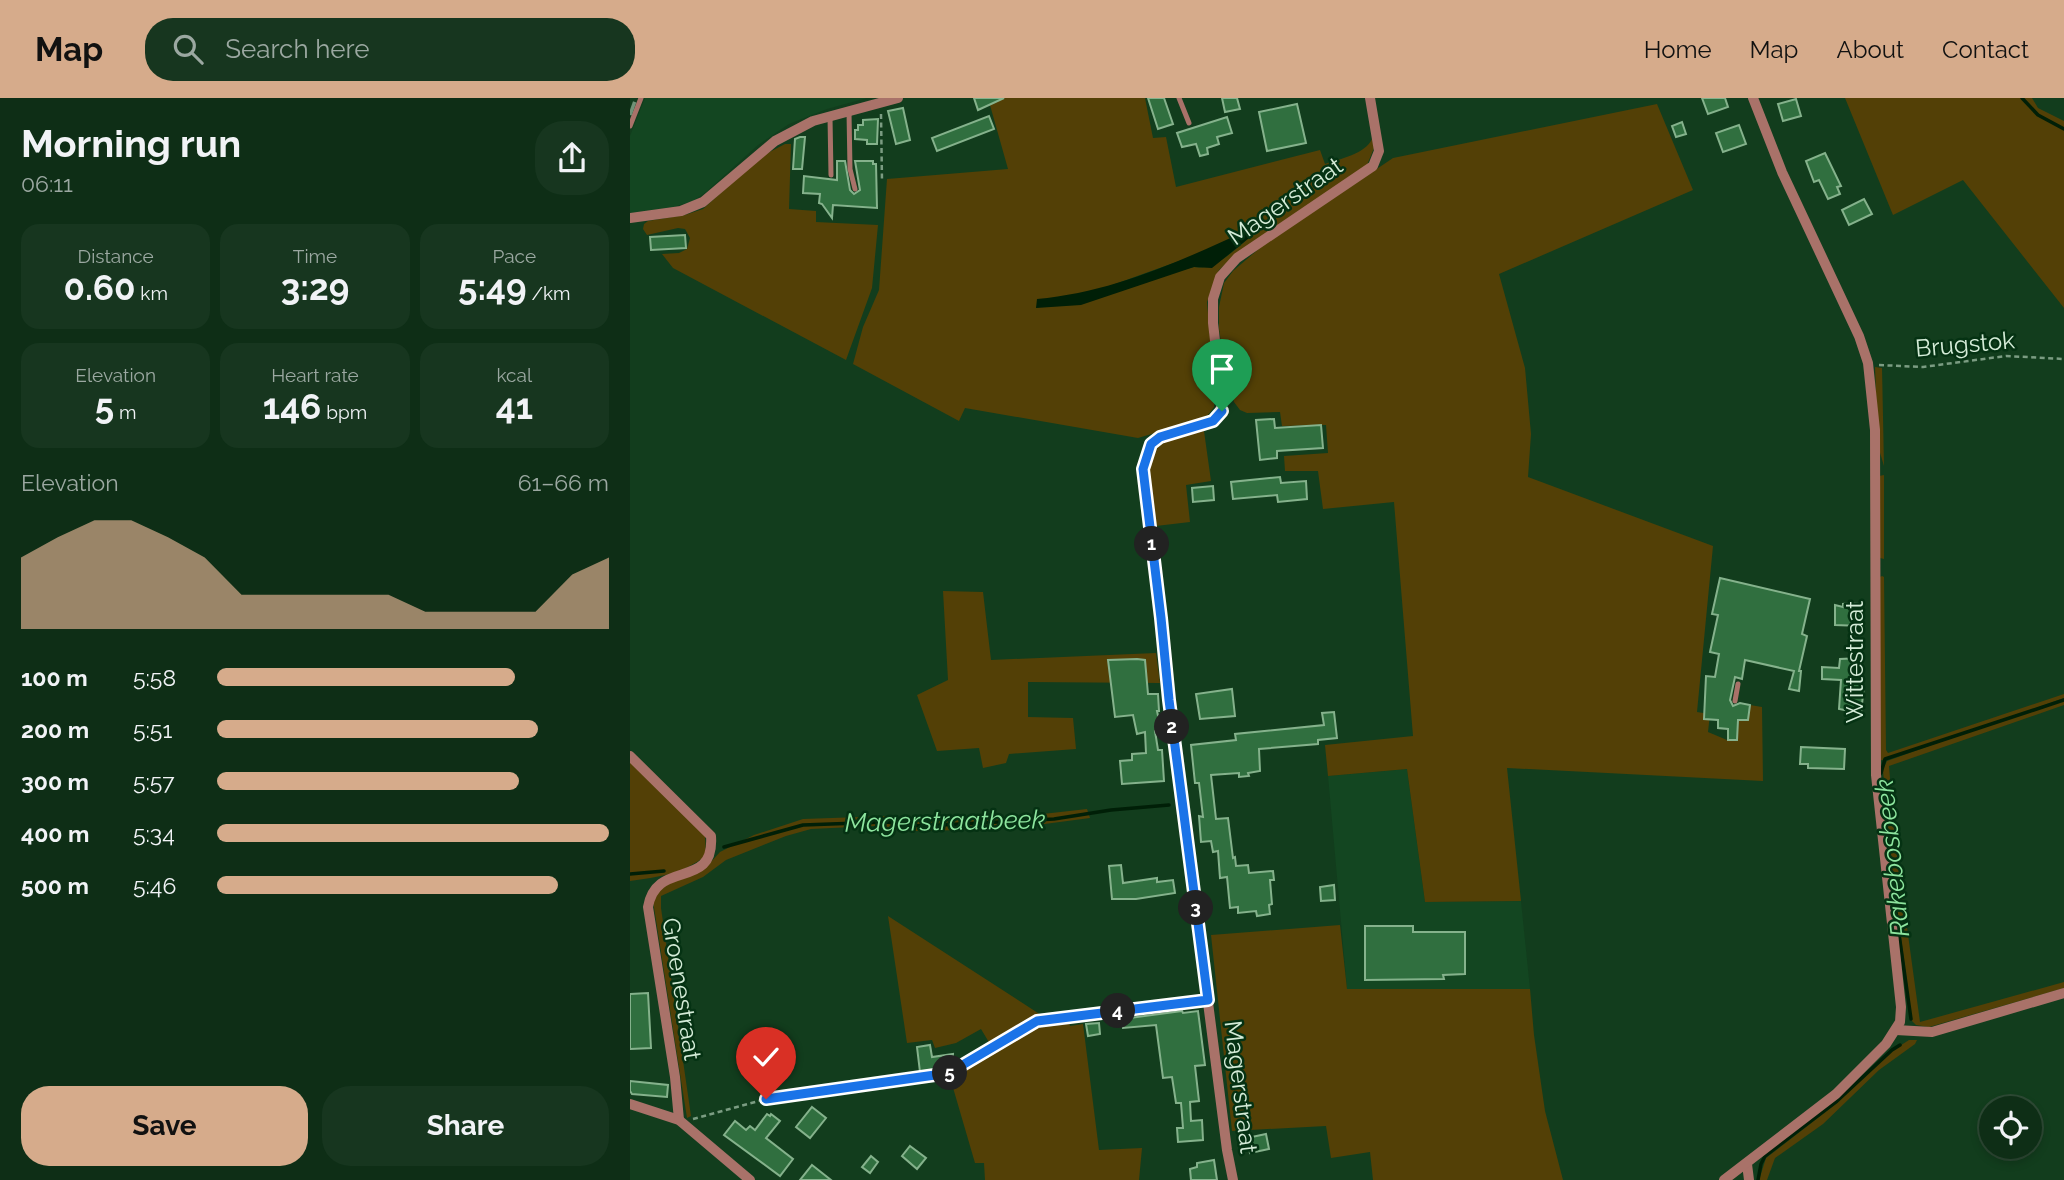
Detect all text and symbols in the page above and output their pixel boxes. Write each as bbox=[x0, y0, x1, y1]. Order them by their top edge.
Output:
search box bbox=[145, 18, 635, 81]
text: Map bbox=[35, 30, 103, 69]
icon: search bbox=[169, 30, 207, 68]
text: Search here bbox=[225, 34, 370, 64]
text: Home bbox=[1644, 35, 1712, 64]
text: Map bbox=[1750, 35, 1798, 64]
text: About bbox=[1836, 35, 1904, 64]
text: Contact bbox=[1942, 35, 2029, 64]
text: Morning run bbox=[21, 121, 241, 166]
button: share bbox=[535, 121, 609, 195]
street label: Magerstraat bbox=[1222, 151, 1348, 251]
text: 06:11 bbox=[21, 170, 73, 197]
text: Distance bbox=[78, 245, 154, 267]
text: Time bbox=[293, 245, 337, 267]
text: Pace bbox=[493, 245, 536, 267]
text: 0.60 bbox=[63, 267, 136, 308]
text: 3:29 bbox=[281, 267, 349, 308]
text: 5:49 bbox=[458, 267, 527, 308]
text: km bbox=[136, 282, 168, 304]
text: /km bbox=[527, 282, 571, 304]
street label: Brugstok bbox=[1914, 325, 2016, 363]
pin bbox=[1192, 339, 1252, 411]
icon: arrive bbox=[1203, 350, 1241, 388]
text: Elevation bbox=[75, 364, 156, 386]
text: Heart rate bbox=[271, 364, 359, 386]
text: kcal bbox=[497, 364, 532, 386]
text: 5 bbox=[95, 386, 114, 427]
text: 146 bbox=[263, 386, 321, 427]
text: 41 bbox=[496, 386, 533, 427]
text: m bbox=[114, 401, 137, 423]
text: bpm bbox=[321, 401, 367, 423]
text: Elevation bbox=[21, 469, 119, 496]
text: 61–66 m bbox=[518, 469, 609, 496]
pin: 1 bbox=[1134, 526, 1170, 562]
text: 1 bbox=[1147, 532, 1156, 554]
street label: Wittestraat bbox=[1840, 601, 1869, 723]
text: 100 m bbox=[21, 664, 88, 691]
text: 5:58 bbox=[133, 664, 176, 691]
pin: 2 bbox=[1154, 710, 1190, 744]
text: 2 bbox=[1166, 715, 1177, 737]
text: 200 m bbox=[21, 716, 89, 743]
text: 5:51 bbox=[133, 716, 172, 743]
text: 300 m bbox=[21, 768, 89, 795]
text: 5:57 bbox=[133, 768, 175, 795]
water label: Rakebosbeek bbox=[1869, 777, 1915, 939]
water label: Magerstraatbeek bbox=[844, 804, 1046, 838]
text: 400 m bbox=[21, 820, 89, 847]
text: 5:34 bbox=[133, 820, 175, 847]
text: 500 m bbox=[21, 872, 89, 899]
text: 5:46 bbox=[133, 872, 176, 899]
pin: 3 bbox=[1178, 890, 1214, 926]
text: 3 bbox=[1190, 896, 1201, 918]
street label: Groenestraat bbox=[656, 916, 708, 1062]
pin: 4 bbox=[1100, 993, 1135, 1028]
text: 4 bbox=[1112, 999, 1123, 1021]
street label: Magerstraat bbox=[1218, 1019, 1264, 1155]
pin bbox=[736, 1027, 796, 1099]
icon: check bbox=[747, 1038, 785, 1076]
pin: 5 bbox=[932, 1056, 968, 1090]
text: 5 bbox=[944, 1061, 955, 1083]
button: Save bbox=[21, 1086, 308, 1166]
button: Share bbox=[322, 1086, 609, 1166]
map controls bbox=[1979, 1096, 2042, 1159]
button: locate bbox=[1979, 1096, 2042, 1159]

